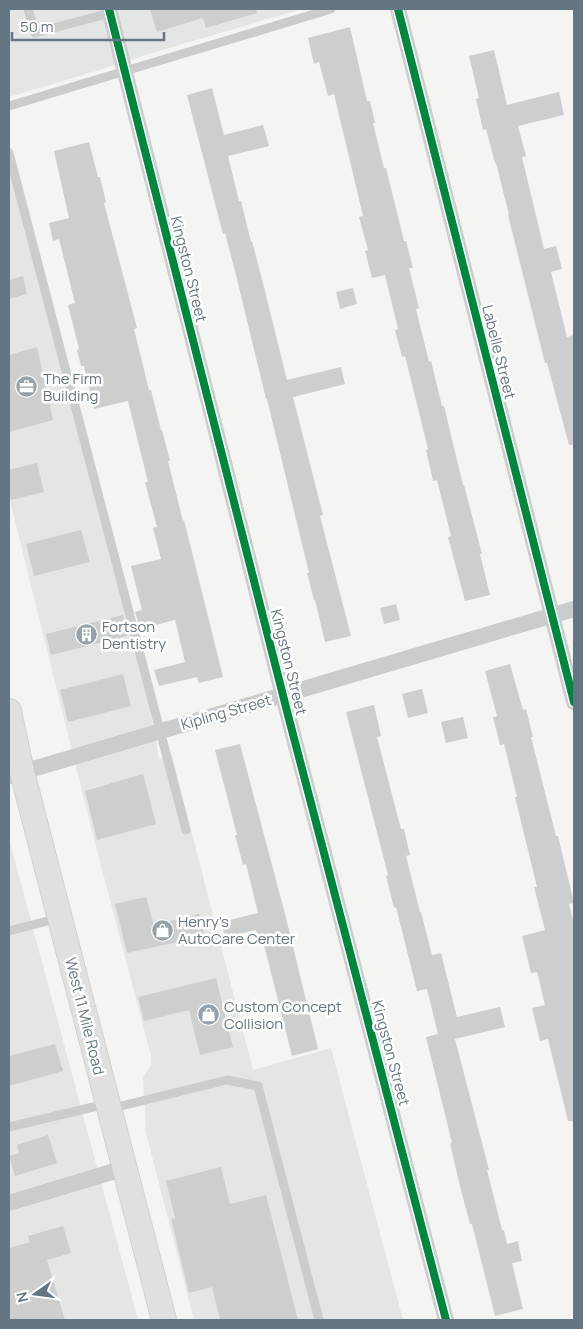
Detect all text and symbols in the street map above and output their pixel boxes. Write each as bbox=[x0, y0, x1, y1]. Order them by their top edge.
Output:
scale bar bbox=[12, 10, 165, 42]
text: 50 m bbox=[20, 16, 54, 37]
street label: Kingston Street bbox=[166, 214, 212, 324]
street label: Labelle Street bbox=[477, 303, 521, 401]
place label: The Firm Building bbox=[43, 368, 102, 406]
office icon: The Firm Building bbox=[15, 375, 39, 399]
street label: Kingston Street bbox=[266, 607, 312, 717]
place label: Fortson Dentistry bbox=[102, 616, 166, 654]
building icon: Fortson Dentistry bbox=[74, 623, 98, 647]
street label: Kipling Street bbox=[178, 689, 274, 735]
place label: Henry's AutoCare Center bbox=[178, 911, 296, 949]
shop icon: Henry's AutoCare Center bbox=[150, 918, 174, 942]
street label: West 11 Mile Road bbox=[60, 955, 110, 1077]
place label: Custom Concept Collision bbox=[224, 996, 342, 1034]
street label: Kingston Street bbox=[367, 998, 415, 1108]
shop icon: Custom Concept Collision bbox=[196, 1003, 220, 1027]
north arrow bbox=[10, 1269, 60, 1319]
text: N bbox=[11, 1290, 32, 1304]

